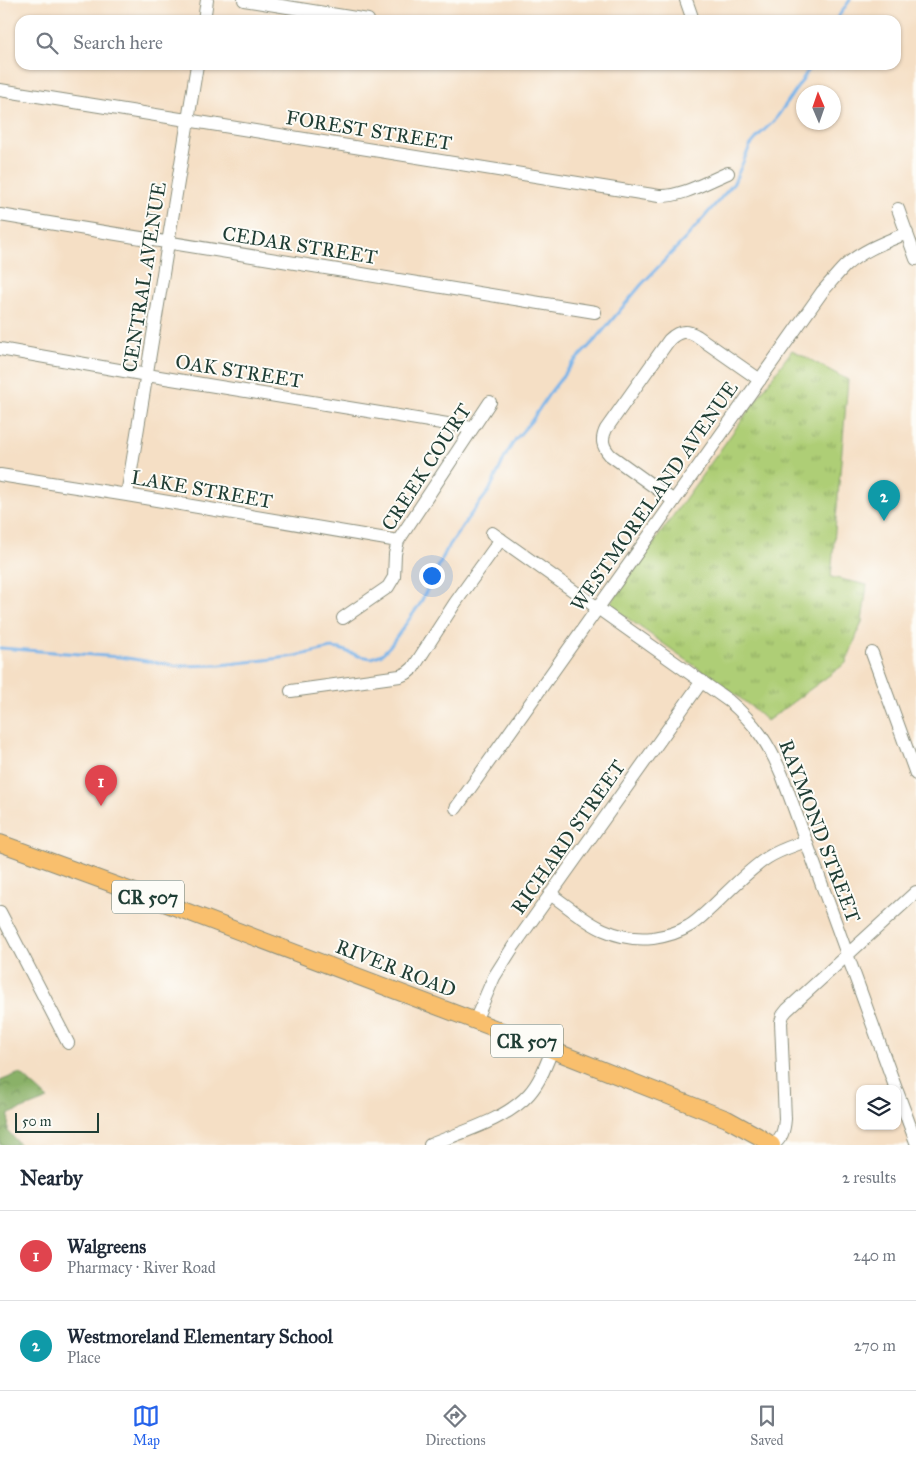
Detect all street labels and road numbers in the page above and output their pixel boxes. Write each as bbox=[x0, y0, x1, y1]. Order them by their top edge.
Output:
street label: FOREST STREET bbox=[284, 105, 454, 155]
street label: CENTRAL AVENUE bbox=[117, 180, 171, 374]
street label: CEDAR STREET bbox=[221, 221, 380, 269]
street label: OAK STREET bbox=[174, 349, 305, 393]
street label: WESTMORELAND AVENUE bbox=[565, 376, 743, 616]
street label: CREEK COURT bbox=[376, 399, 476, 535]
street label: LAKE STREET bbox=[129, 465, 275, 513]
street label: RAYMOND STREET bbox=[774, 736, 866, 926]
street label: RICHARD STREET bbox=[506, 755, 630, 919]
road number: CR 507 bbox=[112, 880, 184, 914]
street label: RIVER ROAD bbox=[332, 934, 460, 1002]
road number: CR 507 bbox=[491, 1024, 563, 1058]

